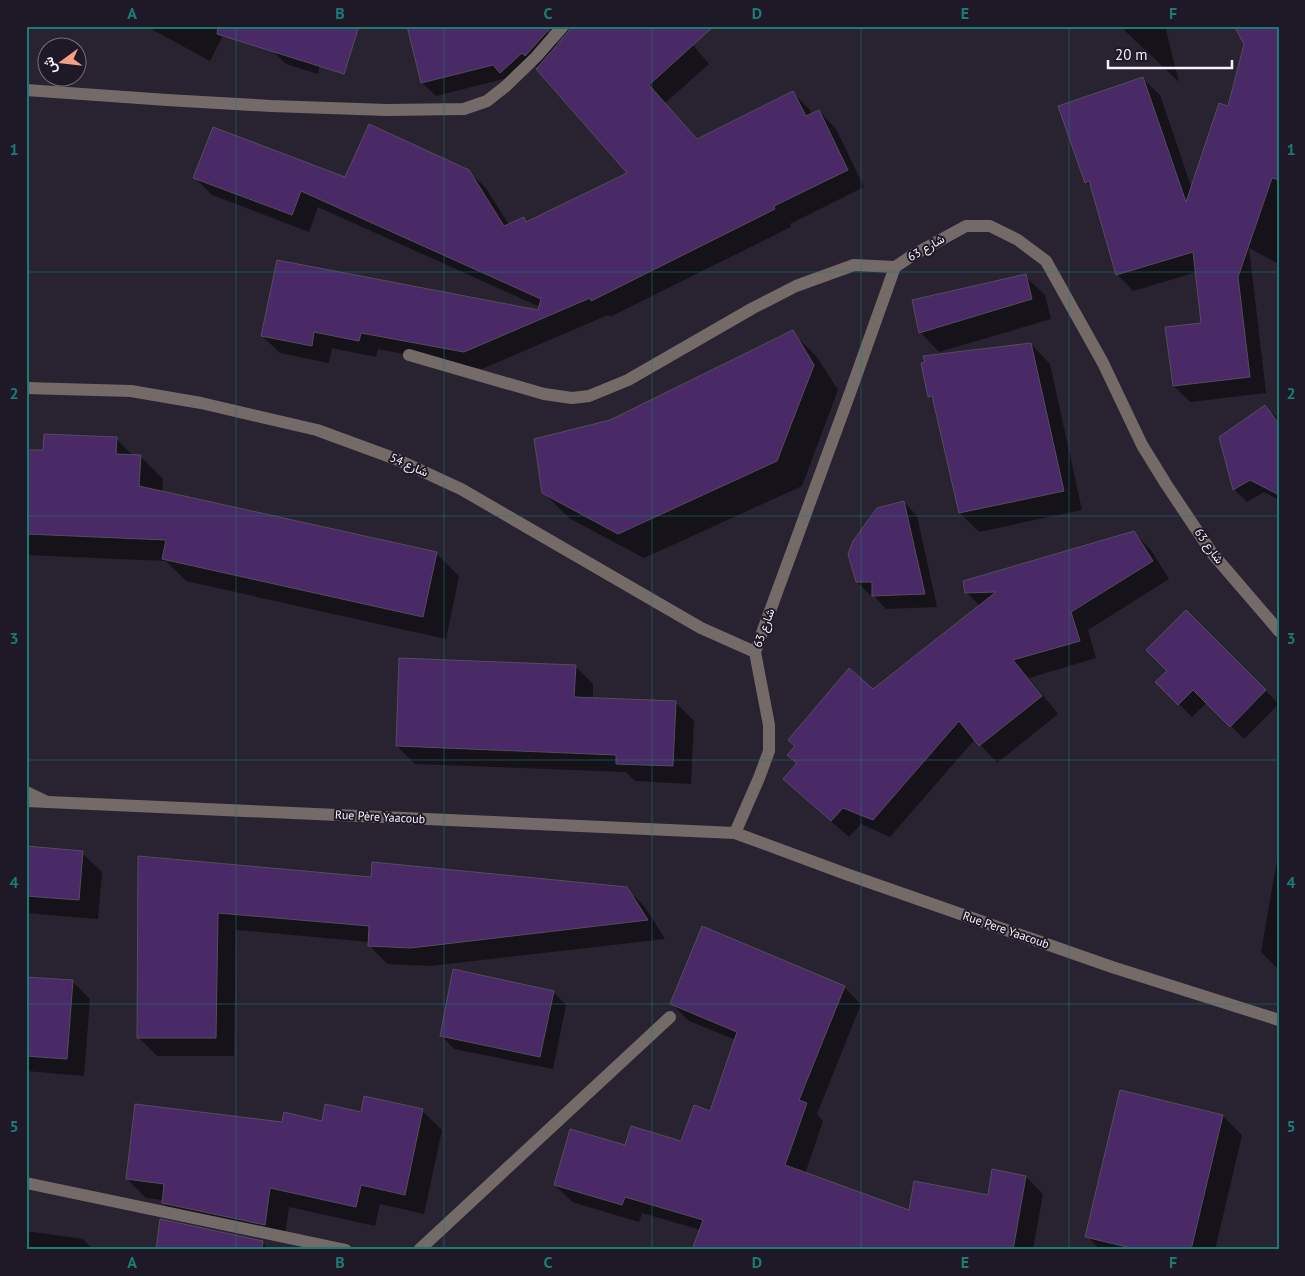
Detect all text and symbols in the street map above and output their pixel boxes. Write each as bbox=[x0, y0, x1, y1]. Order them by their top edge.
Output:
text: A bbox=[127, 3, 137, 23]
text: B bbox=[335, 3, 345, 23]
text: C bbox=[544, 3, 553, 23]
text: D bbox=[752, 3, 762, 23]
text: E bbox=[961, 3, 969, 23]
text: F bbox=[1169, 3, 1177, 23]
north arrow bbox=[38, 38, 88, 88]
scale bar bbox=[1108, 38, 1231, 70]
text: 20 m bbox=[1115, 45, 1148, 64]
text: ش bbox=[39, 55, 60, 76]
text: 1 bbox=[9, 139, 19, 159]
text: 1 bbox=[1286, 139, 1296, 159]
street label: شارع 63 bbox=[904, 231, 948, 266]
text: 2 bbox=[9, 383, 19, 403]
text: 2 bbox=[1286, 383, 1296, 403]
street label: شارع 54 bbox=[387, 449, 431, 481]
street label: شارع 63 bbox=[1190, 525, 1227, 568]
street label: شارع 63 bbox=[750, 606, 779, 650]
text: 3 bbox=[9, 628, 19, 648]
text: 3 bbox=[1286, 628, 1296, 648]
street label: Rue Père Yaacoub bbox=[334, 807, 426, 826]
text: 4 bbox=[9, 872, 19, 892]
text: 4 bbox=[1286, 872, 1296, 892]
street label: Rue Pere Yaacoub bbox=[961, 908, 1051, 951]
text: 5 bbox=[9, 1116, 19, 1136]
text: 5 bbox=[1286, 1116, 1296, 1136]
text: A bbox=[127, 1252, 137, 1272]
text: B bbox=[335, 1252, 345, 1272]
text: C bbox=[544, 1252, 553, 1272]
text: D bbox=[752, 1252, 762, 1272]
text: E bbox=[961, 1252, 969, 1272]
text: F bbox=[1169, 1252, 1177, 1272]

